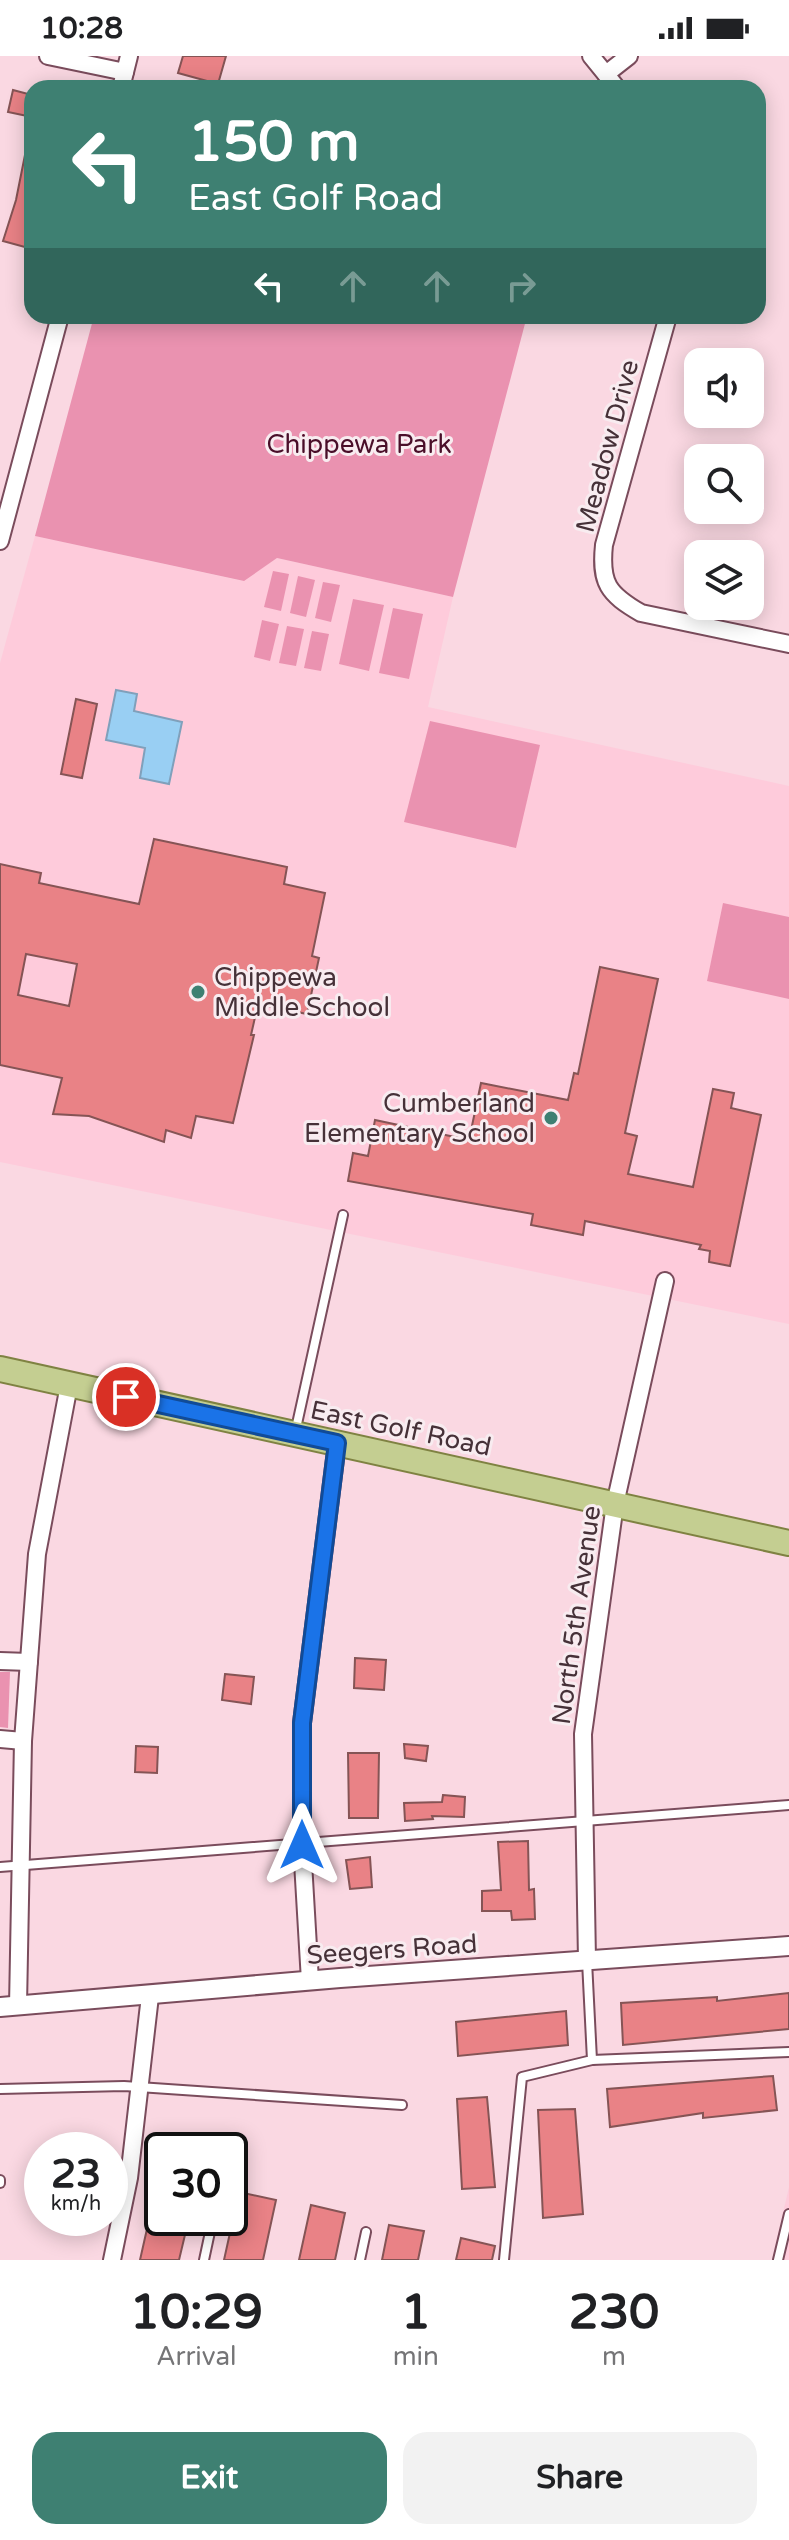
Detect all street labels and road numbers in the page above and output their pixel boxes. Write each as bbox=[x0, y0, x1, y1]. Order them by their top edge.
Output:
street label: Meadow Drive bbox=[570, 356, 645, 536]
street label: East Golf Road bbox=[308, 1394, 494, 1463]
street label: North 5th Avenue bbox=[546, 1504, 607, 1727]
street label: Seegers Road bbox=[306, 1928, 478, 1971]

